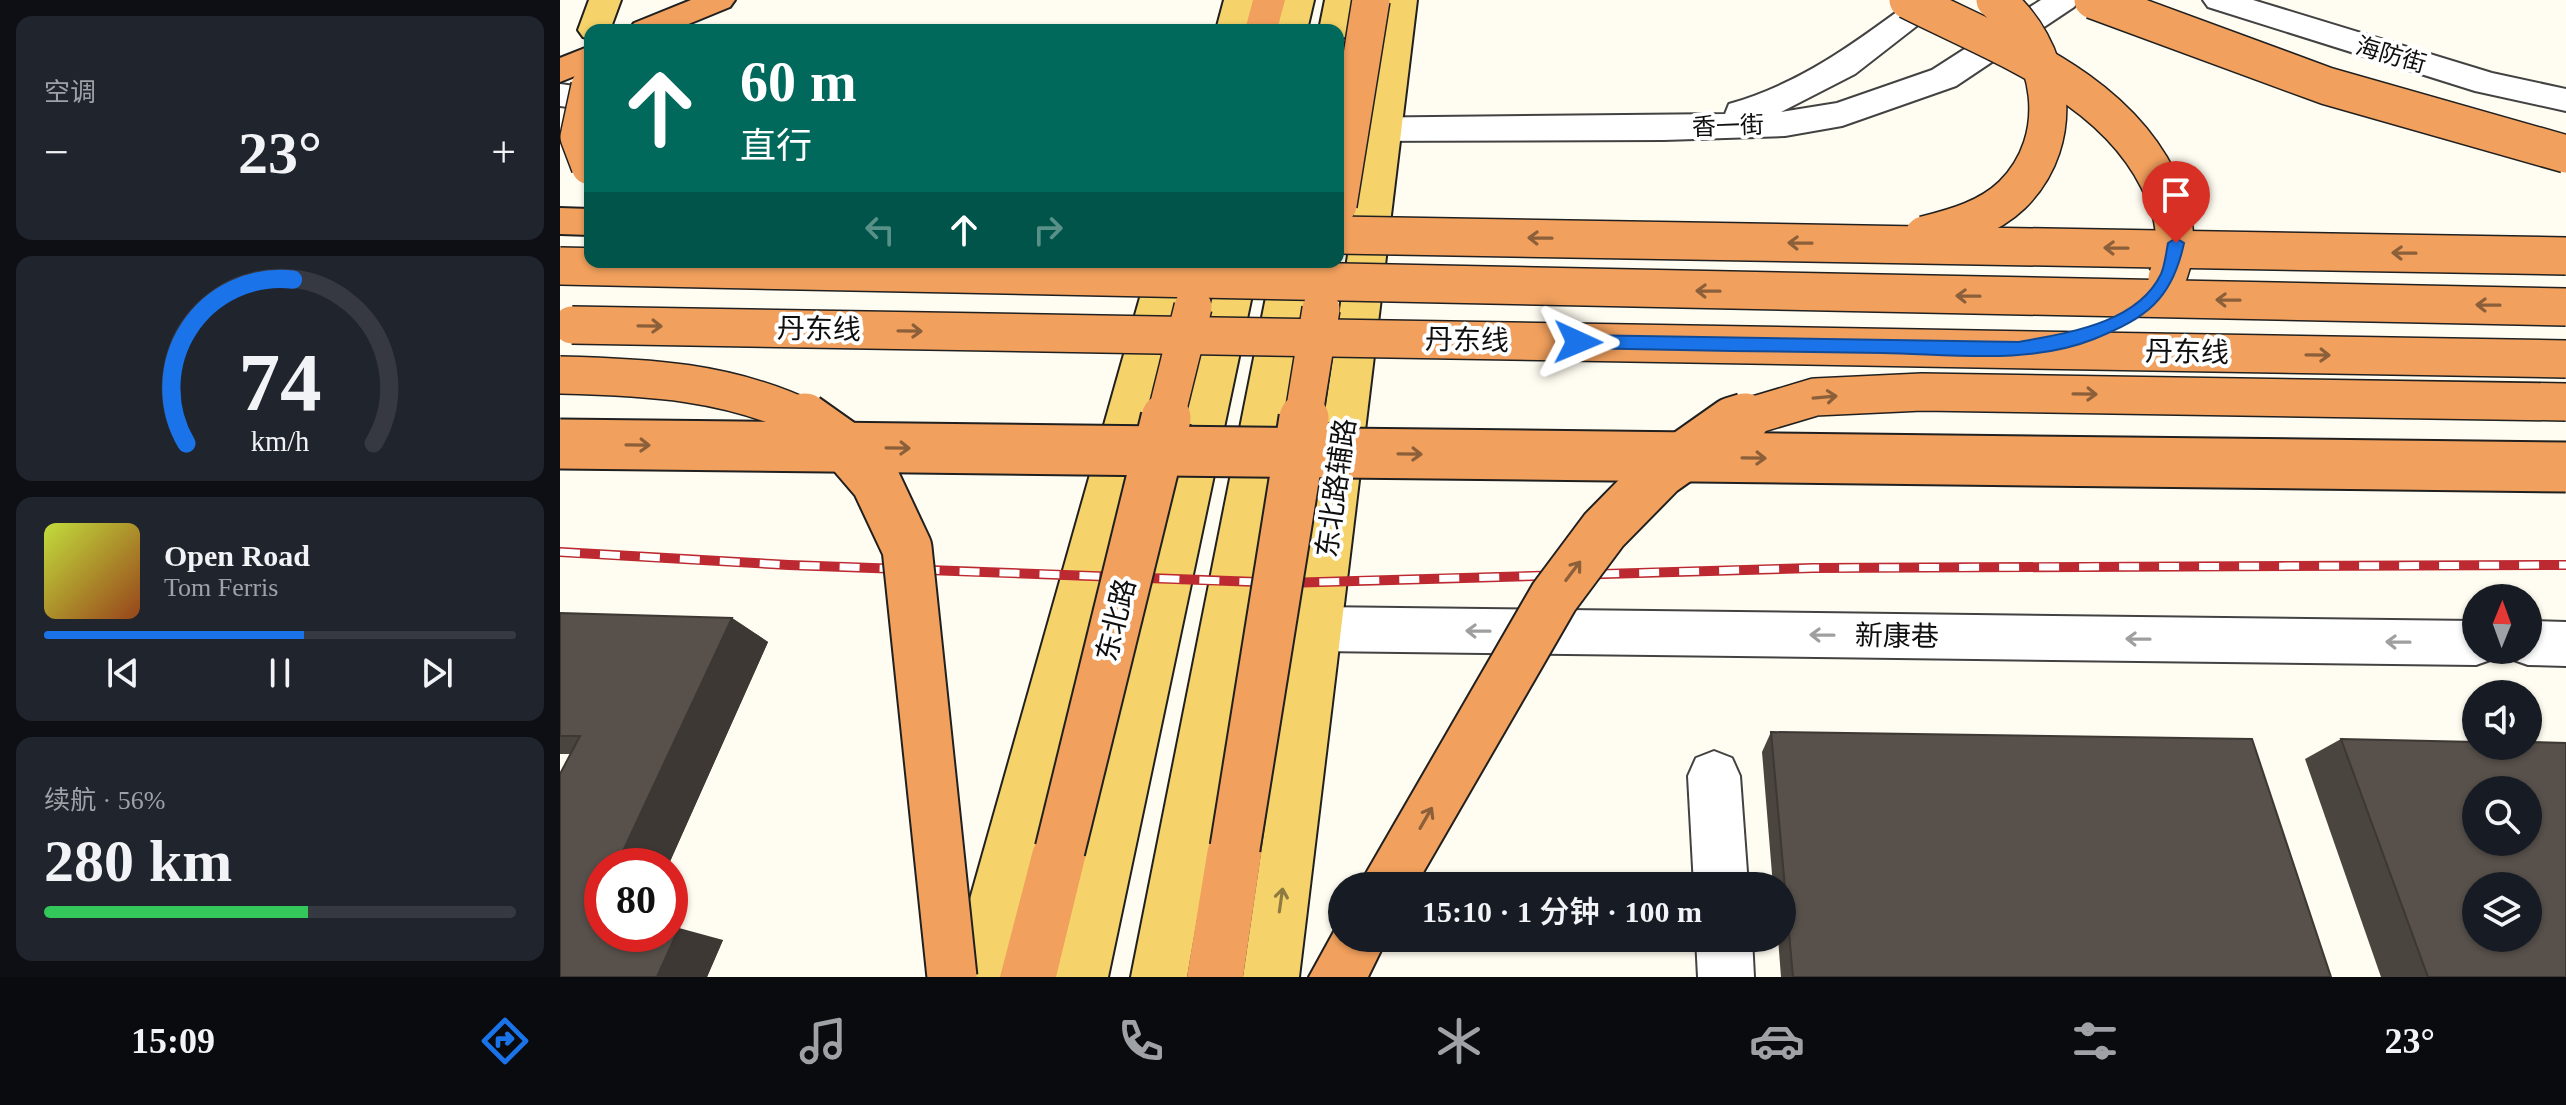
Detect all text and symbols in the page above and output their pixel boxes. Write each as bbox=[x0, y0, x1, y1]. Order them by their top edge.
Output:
street label: 海防街 bbox=[2353, 33, 2429, 77]
text: 60 m bbox=[740, 51, 857, 113]
icon: ahead bbox=[608, 56, 712, 160]
text: 空调 bbox=[44, 78, 96, 107]
street label: 香一街 bbox=[1692, 112, 1764, 140]
text: 23° bbox=[238, 120, 322, 186]
text: 直行 bbox=[740, 126, 812, 166]
text: − bbox=[44, 128, 69, 177]
text: + bbox=[491, 128, 516, 177]
pin bbox=[2142, 161, 2210, 243]
icon: arrive bbox=[2154, 173, 2198, 217]
icon: left bbox=[858, 208, 902, 252]
icon: ahead bbox=[942, 208, 986, 252]
icon: right bbox=[1026, 208, 1070, 252]
one-way arrow bbox=[1527, 230, 1554, 246]
one-way arrow bbox=[1787, 235, 1814, 250]
one-way arrow bbox=[2103, 240, 2130, 256]
one-way arrow bbox=[2391, 246, 2418, 261]
one-way arrow bbox=[1695, 283, 1722, 298]
one-way arrow bbox=[1955, 288, 1982, 303]
one-way arrow bbox=[2215, 293, 2242, 308]
one-way arrow bbox=[2475, 297, 2502, 313]
position arrow bbox=[1536, 300, 1620, 384]
street label: 丹东线 bbox=[777, 313, 861, 345]
one-way arrow bbox=[636, 319, 663, 334]
one-way arrow bbox=[896, 323, 923, 338]
street label: 丹东线 bbox=[1425, 324, 1509, 356]
text: 74 bbox=[238, 336, 322, 428]
street label: 丹东线 bbox=[2145, 336, 2229, 368]
one-way arrow bbox=[2304, 347, 2331, 362]
one-way arrow bbox=[2071, 386, 2098, 402]
one-way arrow bbox=[1811, 390, 1838, 405]
street label: 东北路辅路 bbox=[1311, 417, 1361, 559]
text: km/h bbox=[251, 427, 309, 458]
one-way arrow bbox=[624, 437, 651, 453]
one-way arrow bbox=[884, 440, 911, 456]
one-way arrow bbox=[1396, 446, 1423, 462]
one-way arrow bbox=[1740, 450, 1767, 466]
text: Open Road bbox=[164, 539, 310, 572]
one-way arrow bbox=[1565, 561, 1582, 582]
text: Tom Ferris bbox=[164, 573, 278, 602]
street label: 东北路 bbox=[1091, 575, 1141, 665]
north arrow bbox=[2462, 584, 2542, 664]
map controls bbox=[2462, 584, 2542, 952]
street label: 新康巷 bbox=[1855, 620, 1939, 652]
one-way arrow bbox=[1465, 623, 1492, 639]
one-way arrow bbox=[1809, 627, 1836, 643]
one-way arrow bbox=[2125, 631, 2152, 647]
one-way arrow bbox=[2385, 634, 2412, 649]
icon: previous bbox=[101, 651, 145, 695]
icon: pause bbox=[258, 651, 302, 695]
icon: next bbox=[415, 651, 459, 695]
button: sound bbox=[2462, 680, 2542, 760]
button: search bbox=[2462, 776, 2542, 856]
text: 续航 · 56% bbox=[44, 786, 165, 815]
one-way arrow bbox=[1418, 807, 1434, 830]
text: 280 km bbox=[44, 828, 232, 894]
speed limit sign: 80 bbox=[584, 848, 688, 952]
button: layers bbox=[2462, 872, 2542, 952]
one-way arrow bbox=[1274, 888, 1289, 913]
text: 15:10 · 1 分钟 · 100 m bbox=[1422, 895, 1702, 928]
icon: directions bbox=[477, 1013, 533, 1069]
icon: music bbox=[795, 1013, 851, 1069]
icon: phone bbox=[1113, 1013, 1169, 1069]
icon: climate bbox=[1431, 1013, 1487, 1069]
icon: car bbox=[1749, 1013, 1805, 1069]
icon: filters bbox=[2067, 1013, 2123, 1069]
text: 15:09 bbox=[131, 1021, 215, 1061]
text: 23° bbox=[2385, 1021, 2435, 1061]

